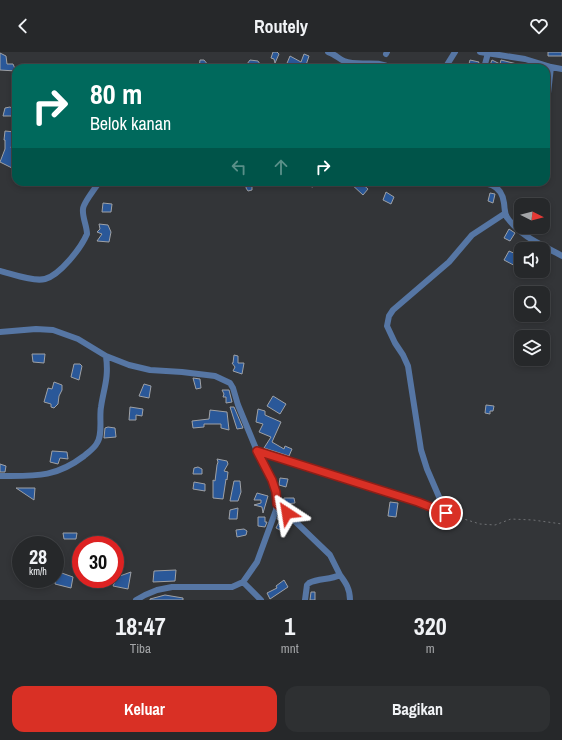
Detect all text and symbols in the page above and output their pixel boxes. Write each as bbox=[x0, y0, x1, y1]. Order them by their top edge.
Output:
text: Routely bbox=[254, 14, 308, 39]
icon: back bbox=[12, 15, 34, 37]
icon: heart bbox=[528, 15, 550, 37]
text: 80 m bbox=[90, 75, 142, 113]
icon: right bbox=[24, 80, 76, 132]
text: Belok kanan bbox=[90, 111, 171, 136]
icon: left bbox=[228, 156, 250, 178]
icon: ahead bbox=[270, 156, 292, 178]
icon: right bbox=[312, 156, 334, 178]
north arrow bbox=[514, 198, 550, 234]
map controls bbox=[514, 198, 550, 366]
button: sound bbox=[514, 242, 550, 278]
button: search bbox=[514, 286, 550, 322]
button: layers bbox=[514, 330, 550, 366]
position arrow bbox=[266, 492, 308, 534]
pin bbox=[429, 496, 463, 530]
icon: arrive bbox=[435, 502, 457, 524]
speed limit sign: 30 bbox=[72, 536, 124, 588]
text: 28 bbox=[29, 543, 47, 570]
text: km/h bbox=[29, 565, 47, 578]
text: 18:47 bbox=[115, 610, 166, 642]
text: 1 bbox=[284, 610, 295, 642]
text: 320 bbox=[414, 610, 447, 642]
text: Tiba bbox=[130, 640, 151, 657]
text: mnt bbox=[281, 640, 299, 657]
text: m bbox=[426, 640, 435, 657]
button: Keluar bbox=[12, 686, 277, 732]
button: Bagikan bbox=[285, 686, 550, 732]

